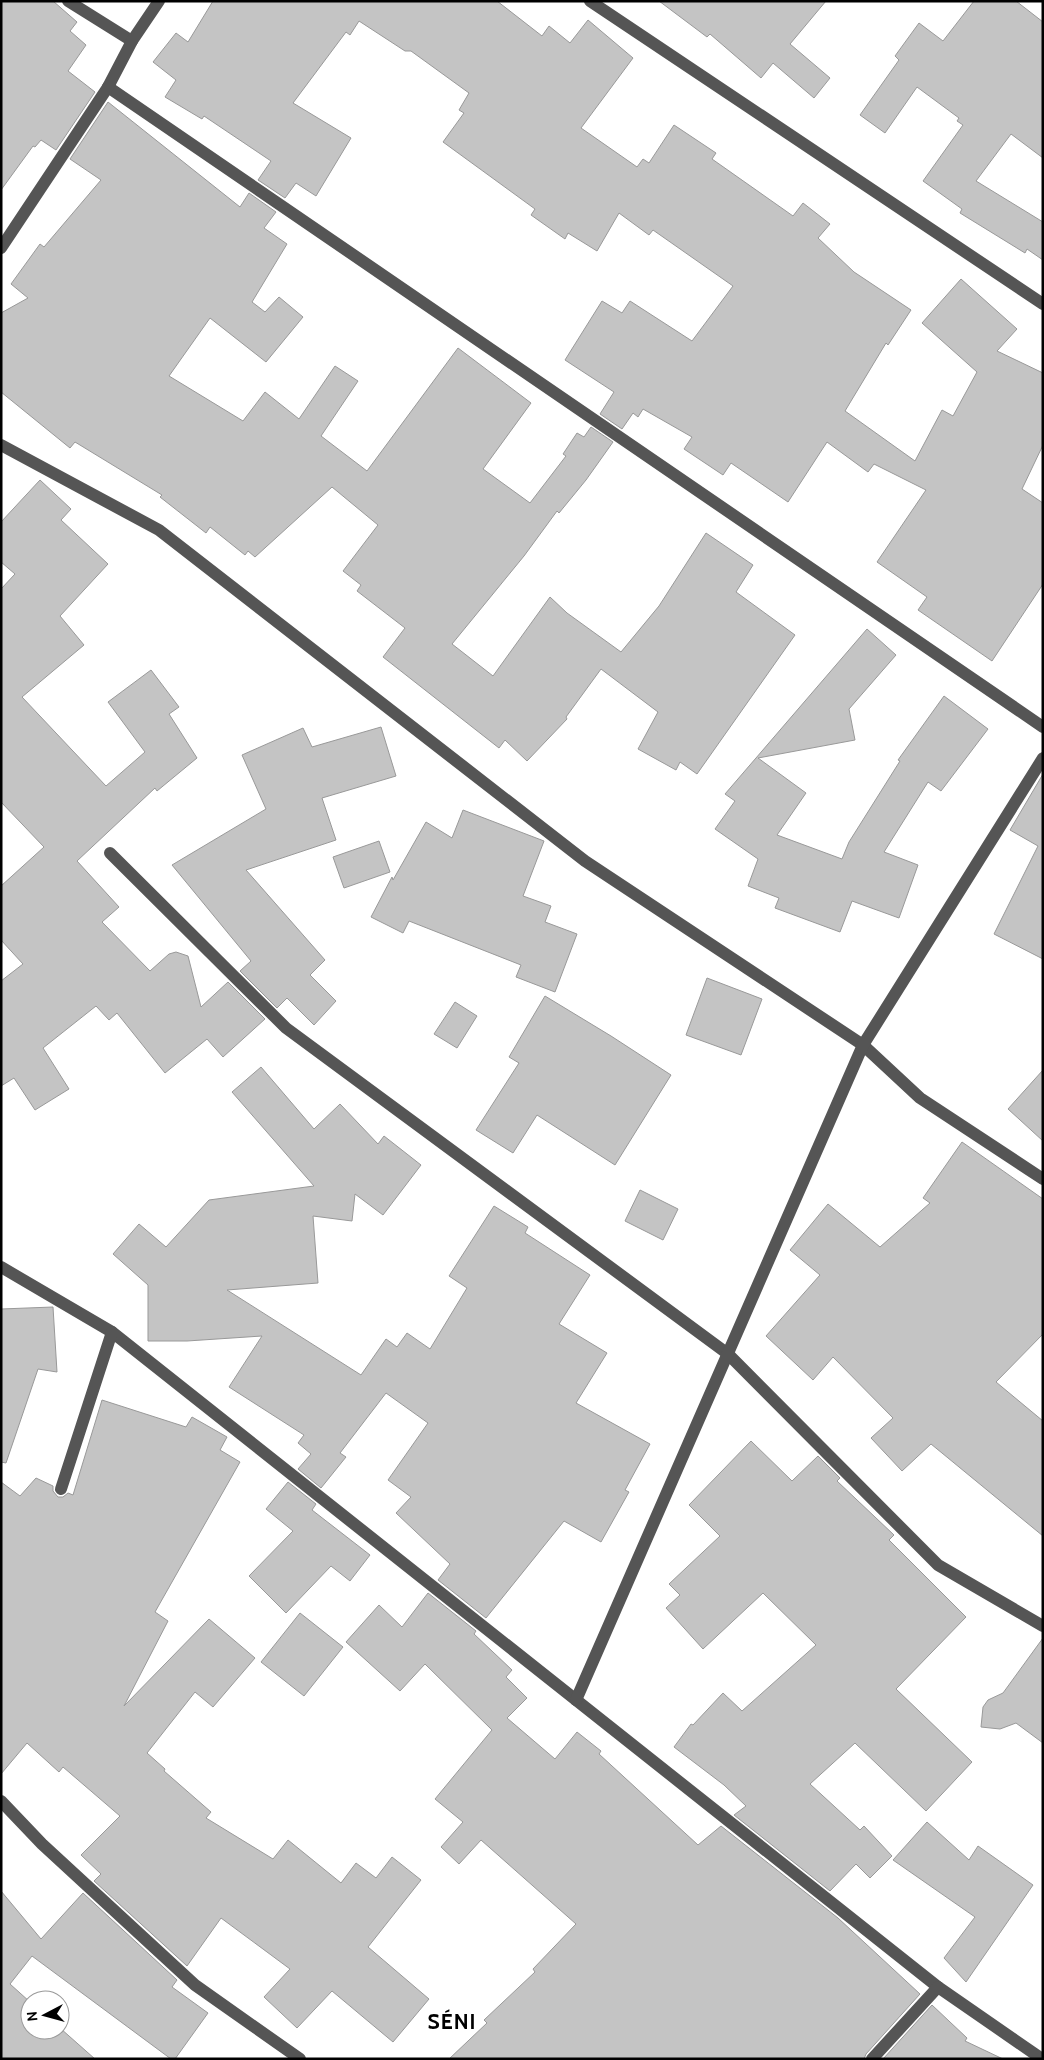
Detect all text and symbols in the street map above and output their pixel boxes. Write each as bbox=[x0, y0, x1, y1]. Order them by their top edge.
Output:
north arrow bbox=[20, 1990, 70, 2040]
district label: SÉNI bbox=[428, 2009, 476, 2034]
text: N bbox=[23, 2010, 42, 2022]

